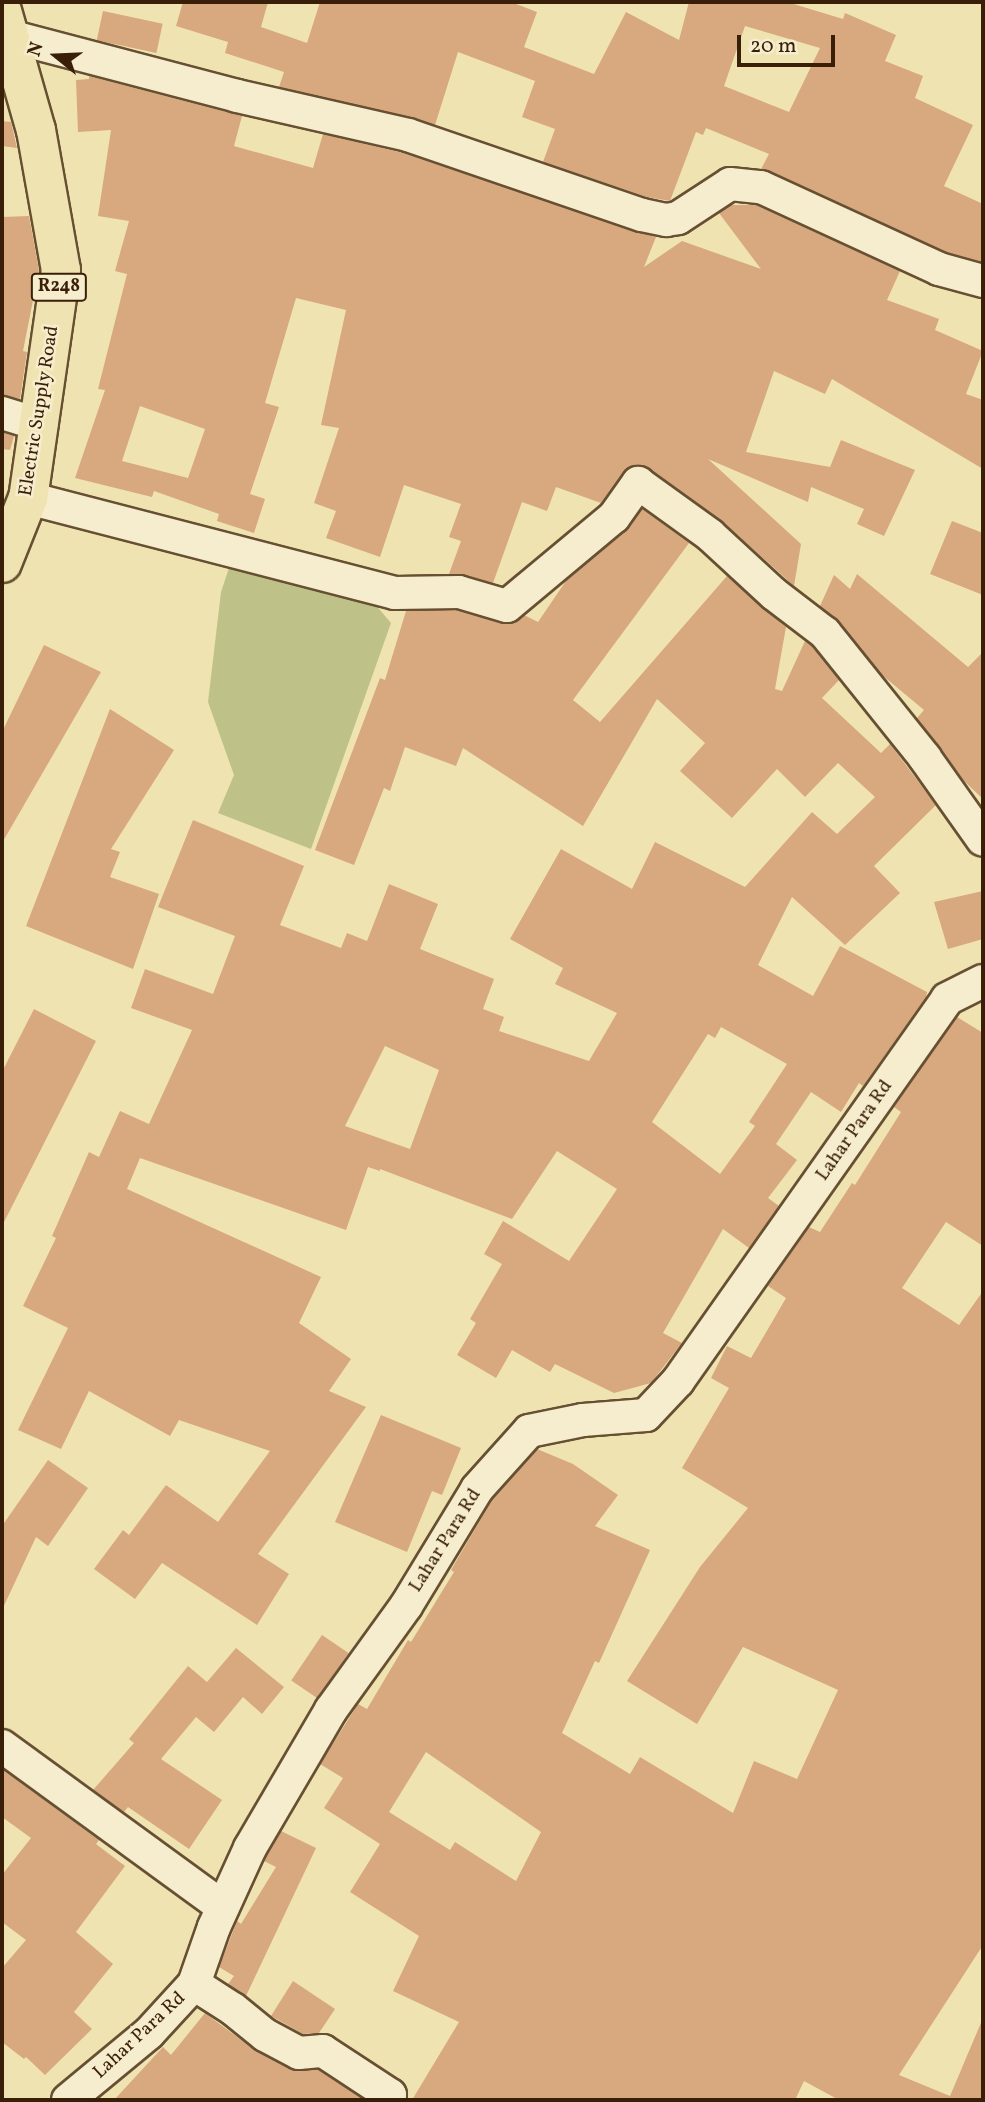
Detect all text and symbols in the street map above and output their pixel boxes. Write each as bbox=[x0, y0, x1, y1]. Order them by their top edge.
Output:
north arrow bbox=[21, 21, 91, 91]
scale bar bbox=[740, 21, 838, 65]
text: 20 m bbox=[750, 32, 796, 61]
text: N bbox=[22, 39, 51, 60]
road number: R248 bbox=[29, 272, 89, 302]
street label: Electric Supply Road bbox=[15, 324, 65, 498]
street label: Lahar Para Rd bbox=[812, 1076, 898, 1186]
street label: Lahar Para Rd bbox=[405, 1485, 487, 1597]
street label: Lahar Para Rd bbox=[89, 1988, 191, 2084]

